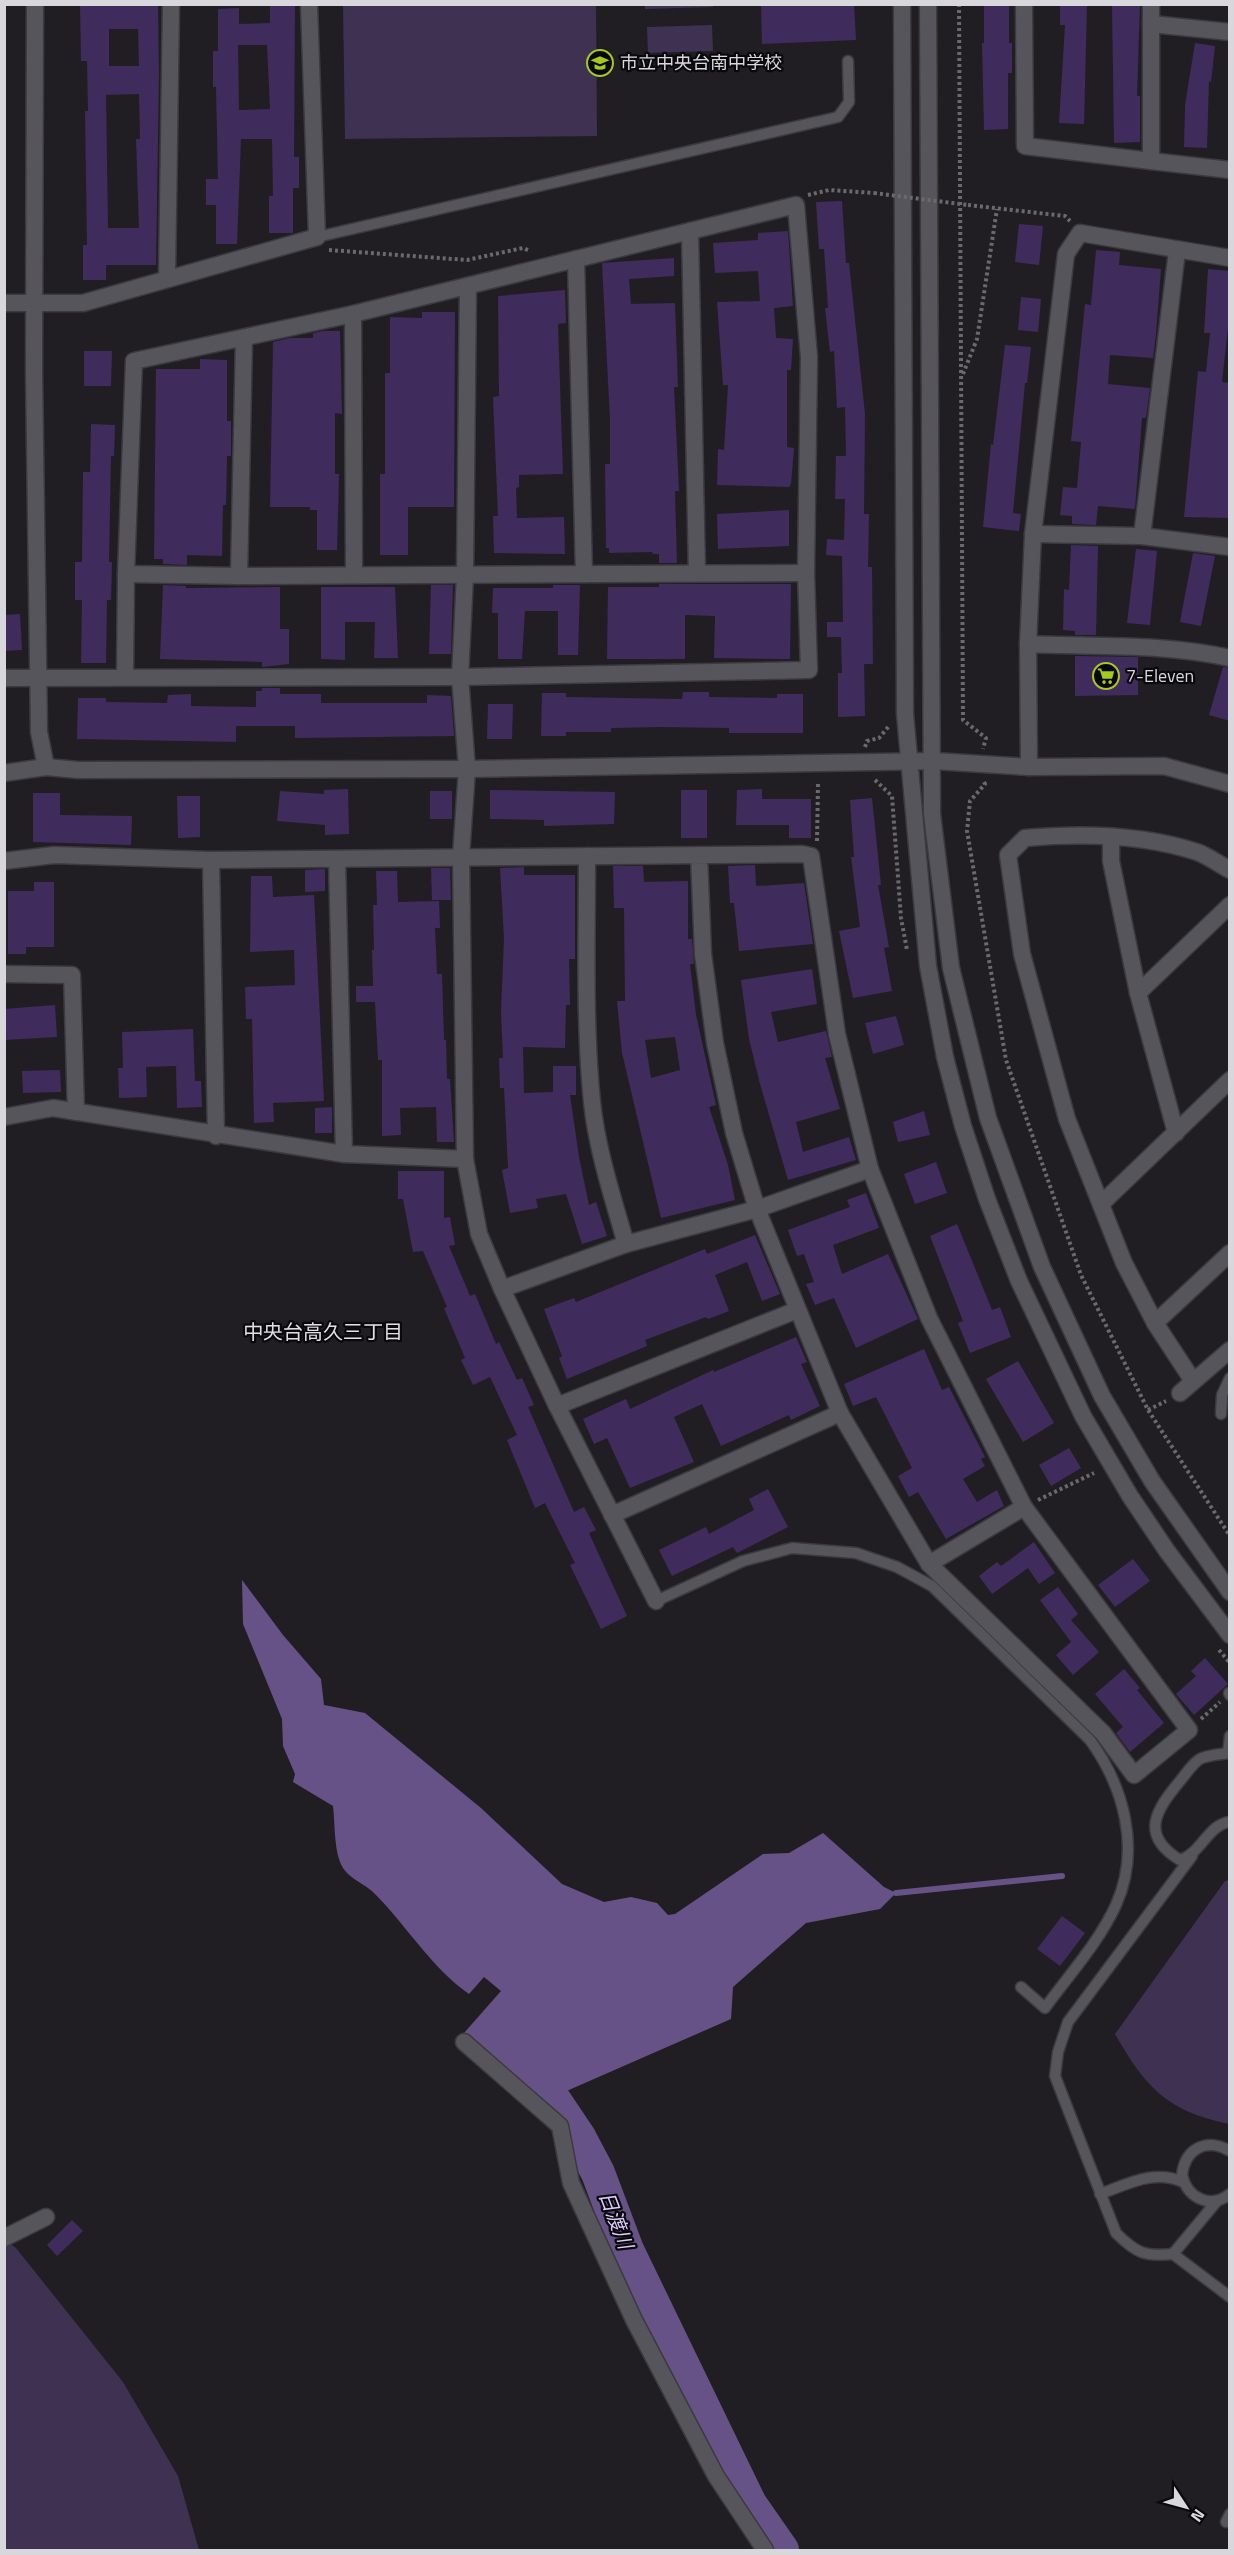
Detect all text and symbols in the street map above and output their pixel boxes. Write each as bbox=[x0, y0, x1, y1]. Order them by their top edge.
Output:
school or university icon: 市立中央台南中学校 bbox=[585, 48, 615, 78]
place label: 市立中央台南中学校 bbox=[620, 49, 782, 76]
supermarket icon: 7-Eleven bbox=[1091, 661, 1121, 691]
place label: 7-Eleven bbox=[1126, 662, 1194, 689]
district label: 中央台高久三丁目 bbox=[243, 1316, 403, 1347]
water label: 日渡川 bbox=[591, 2186, 642, 2255]
north arrow bbox=[1156, 2477, 1216, 2537]
text: N bbox=[1185, 2504, 1211, 2527]

